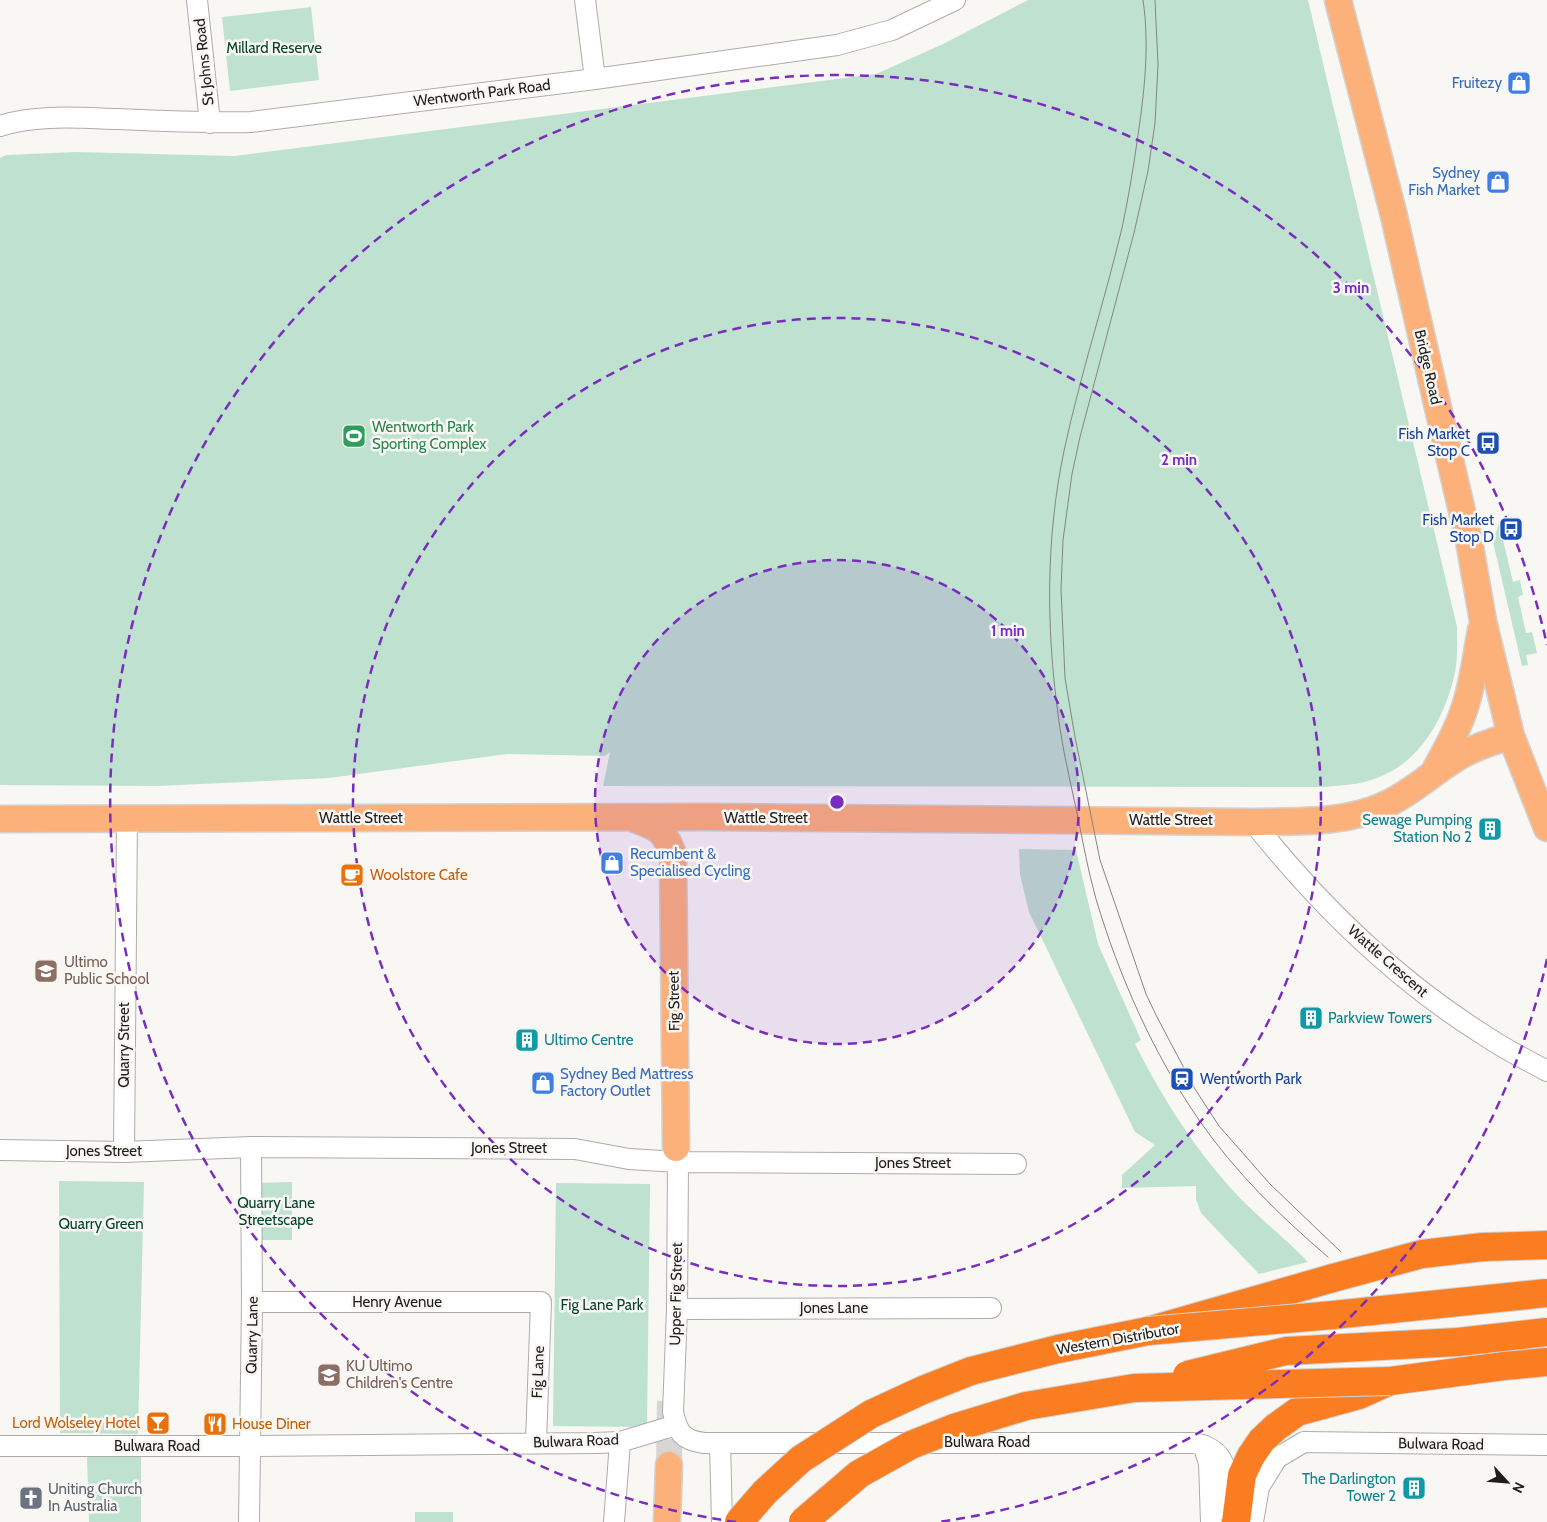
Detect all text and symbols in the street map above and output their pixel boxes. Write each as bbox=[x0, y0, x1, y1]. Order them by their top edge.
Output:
street label: St Johns Road bbox=[190, 18, 218, 106]
park label: Millard Reserve bbox=[226, 39, 322, 57]
shop icon: Fruitezy bbox=[1506, 70, 1532, 96]
place label: Fruitezy bbox=[1452, 74, 1502, 92]
street label: Wentworth Park Road bbox=[412, 76, 552, 110]
place label: Sydney Fish Market bbox=[1408, 164, 1480, 199]
shop icon: Sydney Fish Market bbox=[1485, 169, 1511, 195]
text: 3 min bbox=[1333, 279, 1369, 297]
street label: Bridge Road bbox=[1411, 328, 1445, 406]
place label: Wentworth Park Sporting Complex bbox=[372, 418, 486, 453]
sports icon: Wentworth Park Sporting Complex bbox=[341, 423, 367, 449]
place label: Fish Market Stop C bbox=[1398, 425, 1470, 460]
bus stop icon: Fish Market Stop C bbox=[1475, 430, 1501, 456]
text: 2 min bbox=[1161, 451, 1197, 469]
place label: Fish Market Stop D bbox=[1422, 511, 1494, 546]
bus stop icon: Fish Market Stop D bbox=[1498, 516, 1524, 542]
text: 1 min bbox=[991, 622, 1025, 640]
centre of rings bbox=[828, 793, 846, 811]
street label: Wattle Street bbox=[319, 809, 403, 827]
street label: Wattle Street bbox=[724, 809, 808, 827]
street label: Wattle Street bbox=[1129, 811, 1213, 829]
place label: Sewage Pumping Station No 2 bbox=[1362, 811, 1473, 846]
building icon: Sewage Pumping Station No 2 bbox=[1477, 816, 1503, 842]
place label: Recumbent & Specialised Cycling bbox=[630, 845, 751, 880]
shop icon: Recumbent & Specialised Cycling bbox=[599, 850, 625, 876]
cafe icon: Woolstore Cafe bbox=[339, 862, 365, 888]
place label: Woolstore Cafe bbox=[370, 866, 468, 884]
street label: Wattle Crescent bbox=[1344, 921, 1432, 1001]
place label: Ultimo Public School bbox=[64, 953, 150, 988]
school or university icon: Ultimo Public School bbox=[33, 958, 59, 984]
street label: Fig Street bbox=[664, 971, 684, 1031]
street label: Quarry Street bbox=[115, 1002, 133, 1088]
building icon: Parkview Towers bbox=[1298, 1005, 1324, 1031]
place label: Parkview Towers bbox=[1328, 1009, 1432, 1027]
building icon: Ultimo Centre bbox=[514, 1027, 540, 1053]
place label: Ultimo Centre bbox=[544, 1031, 634, 1049]
place label: Sydney Bed Mattress Factory Outlet bbox=[560, 1065, 693, 1100]
station icon: Wentworth Park bbox=[1169, 1066, 1195, 1092]
shop icon: Sydney Bed Mattress Factory Outlet bbox=[530, 1070, 556, 1096]
place label: Wentworth Park bbox=[1200, 1070, 1302, 1088]
street label: Jones Street bbox=[470, 1139, 547, 1157]
street label: Jones Street bbox=[65, 1142, 142, 1160]
street label: Jones Street bbox=[874, 1154, 951, 1172]
park label: Quarry Lane Streetscape bbox=[237, 1194, 315, 1229]
park label: Quarry Green bbox=[58, 1215, 144, 1233]
street label: Upper Fig Street bbox=[666, 1242, 686, 1346]
street label: Henry Avenue bbox=[352, 1293, 442, 1311]
street label: Quarry Lane bbox=[242, 1296, 262, 1374]
park label: Fig Lane Park bbox=[561, 1296, 644, 1314]
street label: Jones Lane bbox=[799, 1299, 868, 1317]
street label: Western Distributor bbox=[1055, 1319, 1181, 1359]
street label: Fig Lane bbox=[528, 1345, 548, 1399]
place label: KU Ultimo Children's Centre bbox=[346, 1357, 453, 1392]
school or university icon: KU Ultimo Children's Centre bbox=[316, 1362, 342, 1388]
bar icon: Lord Wolseley Hotel bbox=[145, 1410, 171, 1436]
restaurant icon: House Diner bbox=[202, 1411, 228, 1437]
place label: Lord Wolseley Hotel bbox=[12, 1414, 140, 1432]
place label: House Diner bbox=[232, 1415, 311, 1433]
street label: Bulwara Road bbox=[533, 1431, 619, 1451]
street label: Bulwara Road bbox=[944, 1433, 1030, 1451]
street label: Bulwara Road bbox=[1398, 1434, 1484, 1454]
street label: Bulwara Road bbox=[114, 1437, 200, 1455]
north arrow bbox=[1482, 1457, 1532, 1507]
place label: The Darlington Tower 2 bbox=[1302, 1470, 1396, 1505]
building icon: The Darlington Tower 2 bbox=[1401, 1475, 1427, 1501]
text: N bbox=[1508, 1479, 1529, 1496]
place label: Uniting Church In Australia bbox=[48, 1480, 142, 1515]
church icon: Uniting Church In Australia bbox=[18, 1485, 44, 1511]

